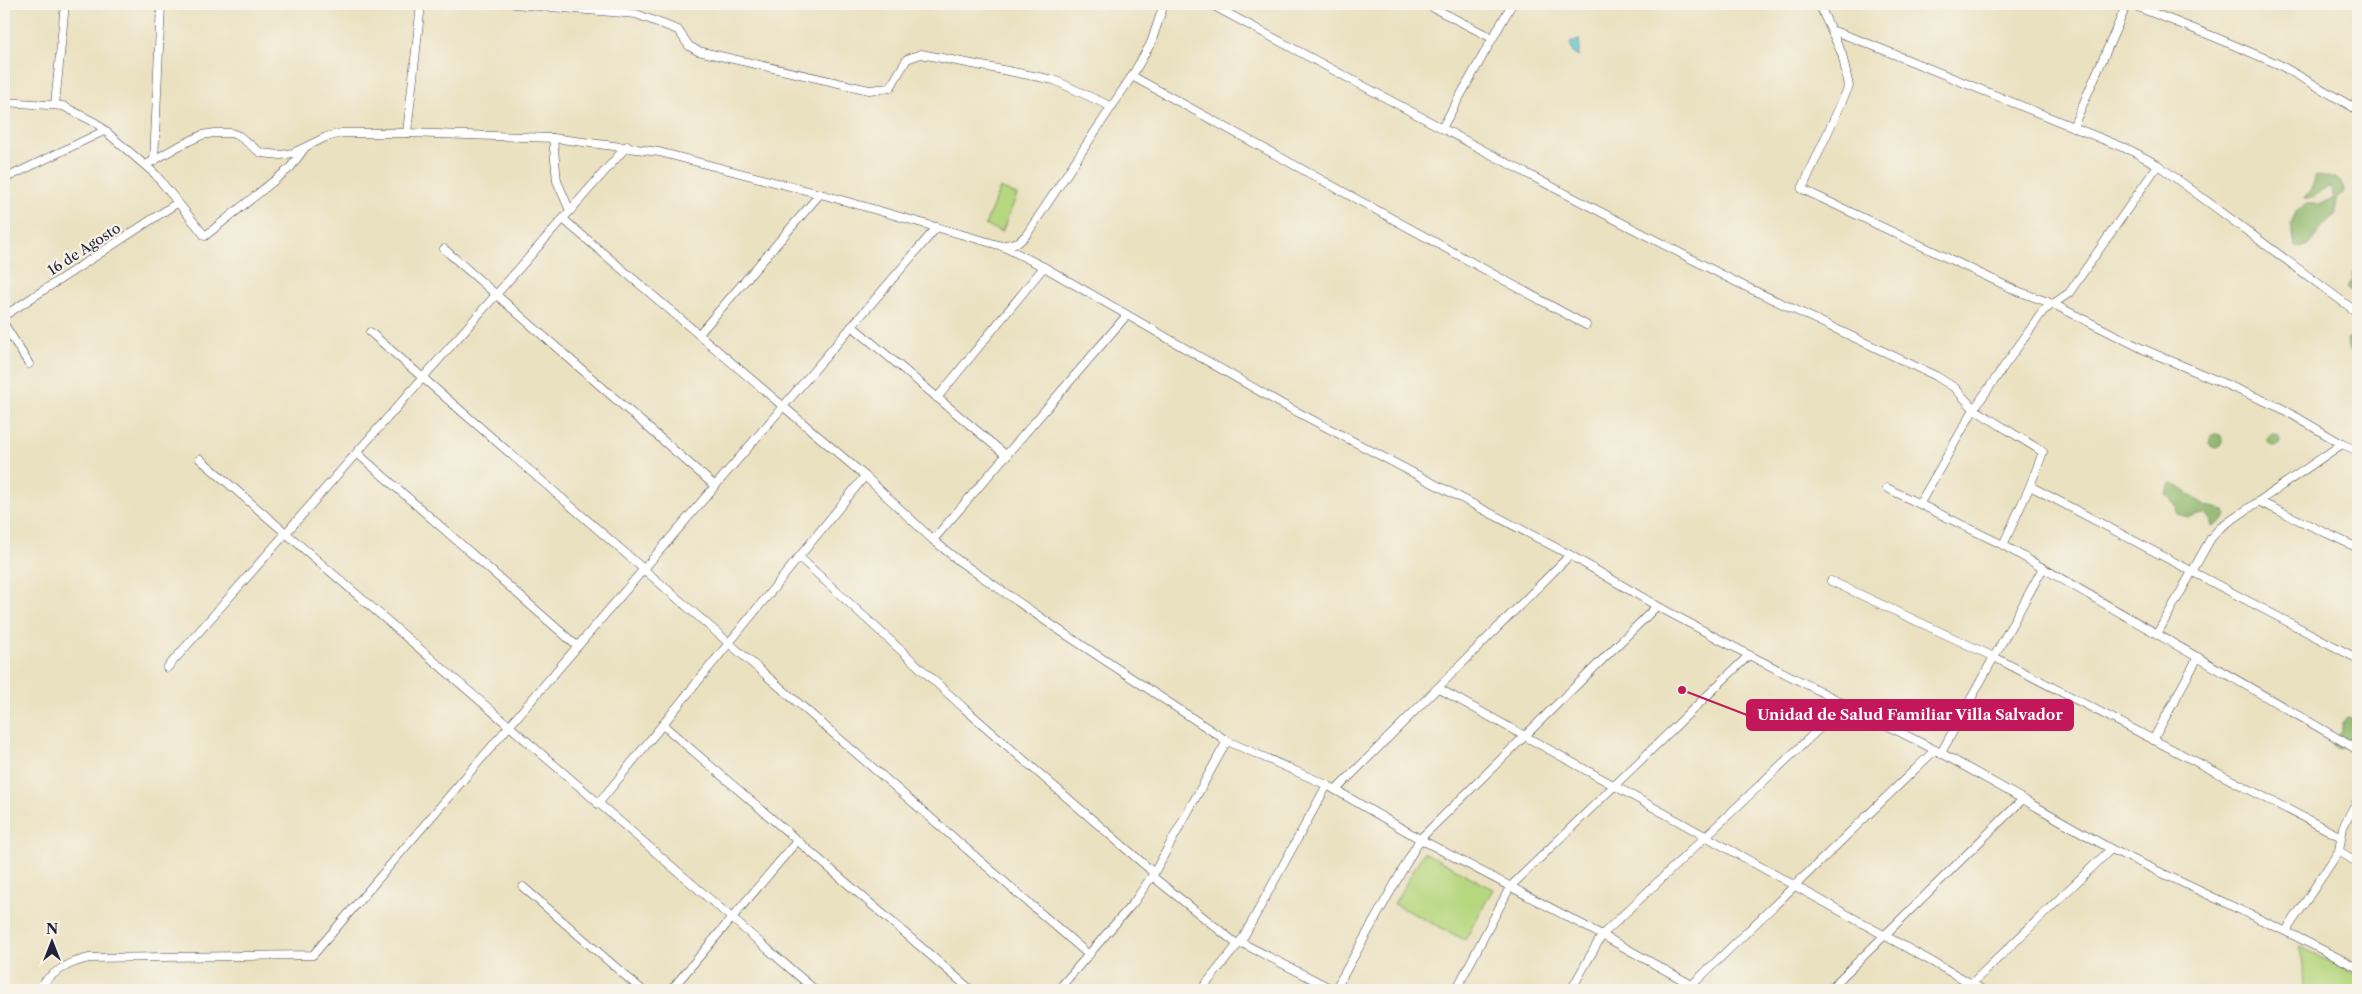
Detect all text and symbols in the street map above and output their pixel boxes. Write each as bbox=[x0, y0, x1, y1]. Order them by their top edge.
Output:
street label: 16 de Agosto bbox=[44, 219, 124, 279]
callout: Unidad de Salud Familiar Villa Salvador bbox=[1747, 700, 2073, 730]
text: Unidad de Salud Familiar Villa Salvador bbox=[1757, 705, 2063, 724]
north arrow bbox=[28, 916, 78, 966]
text: N bbox=[46, 920, 58, 938]

